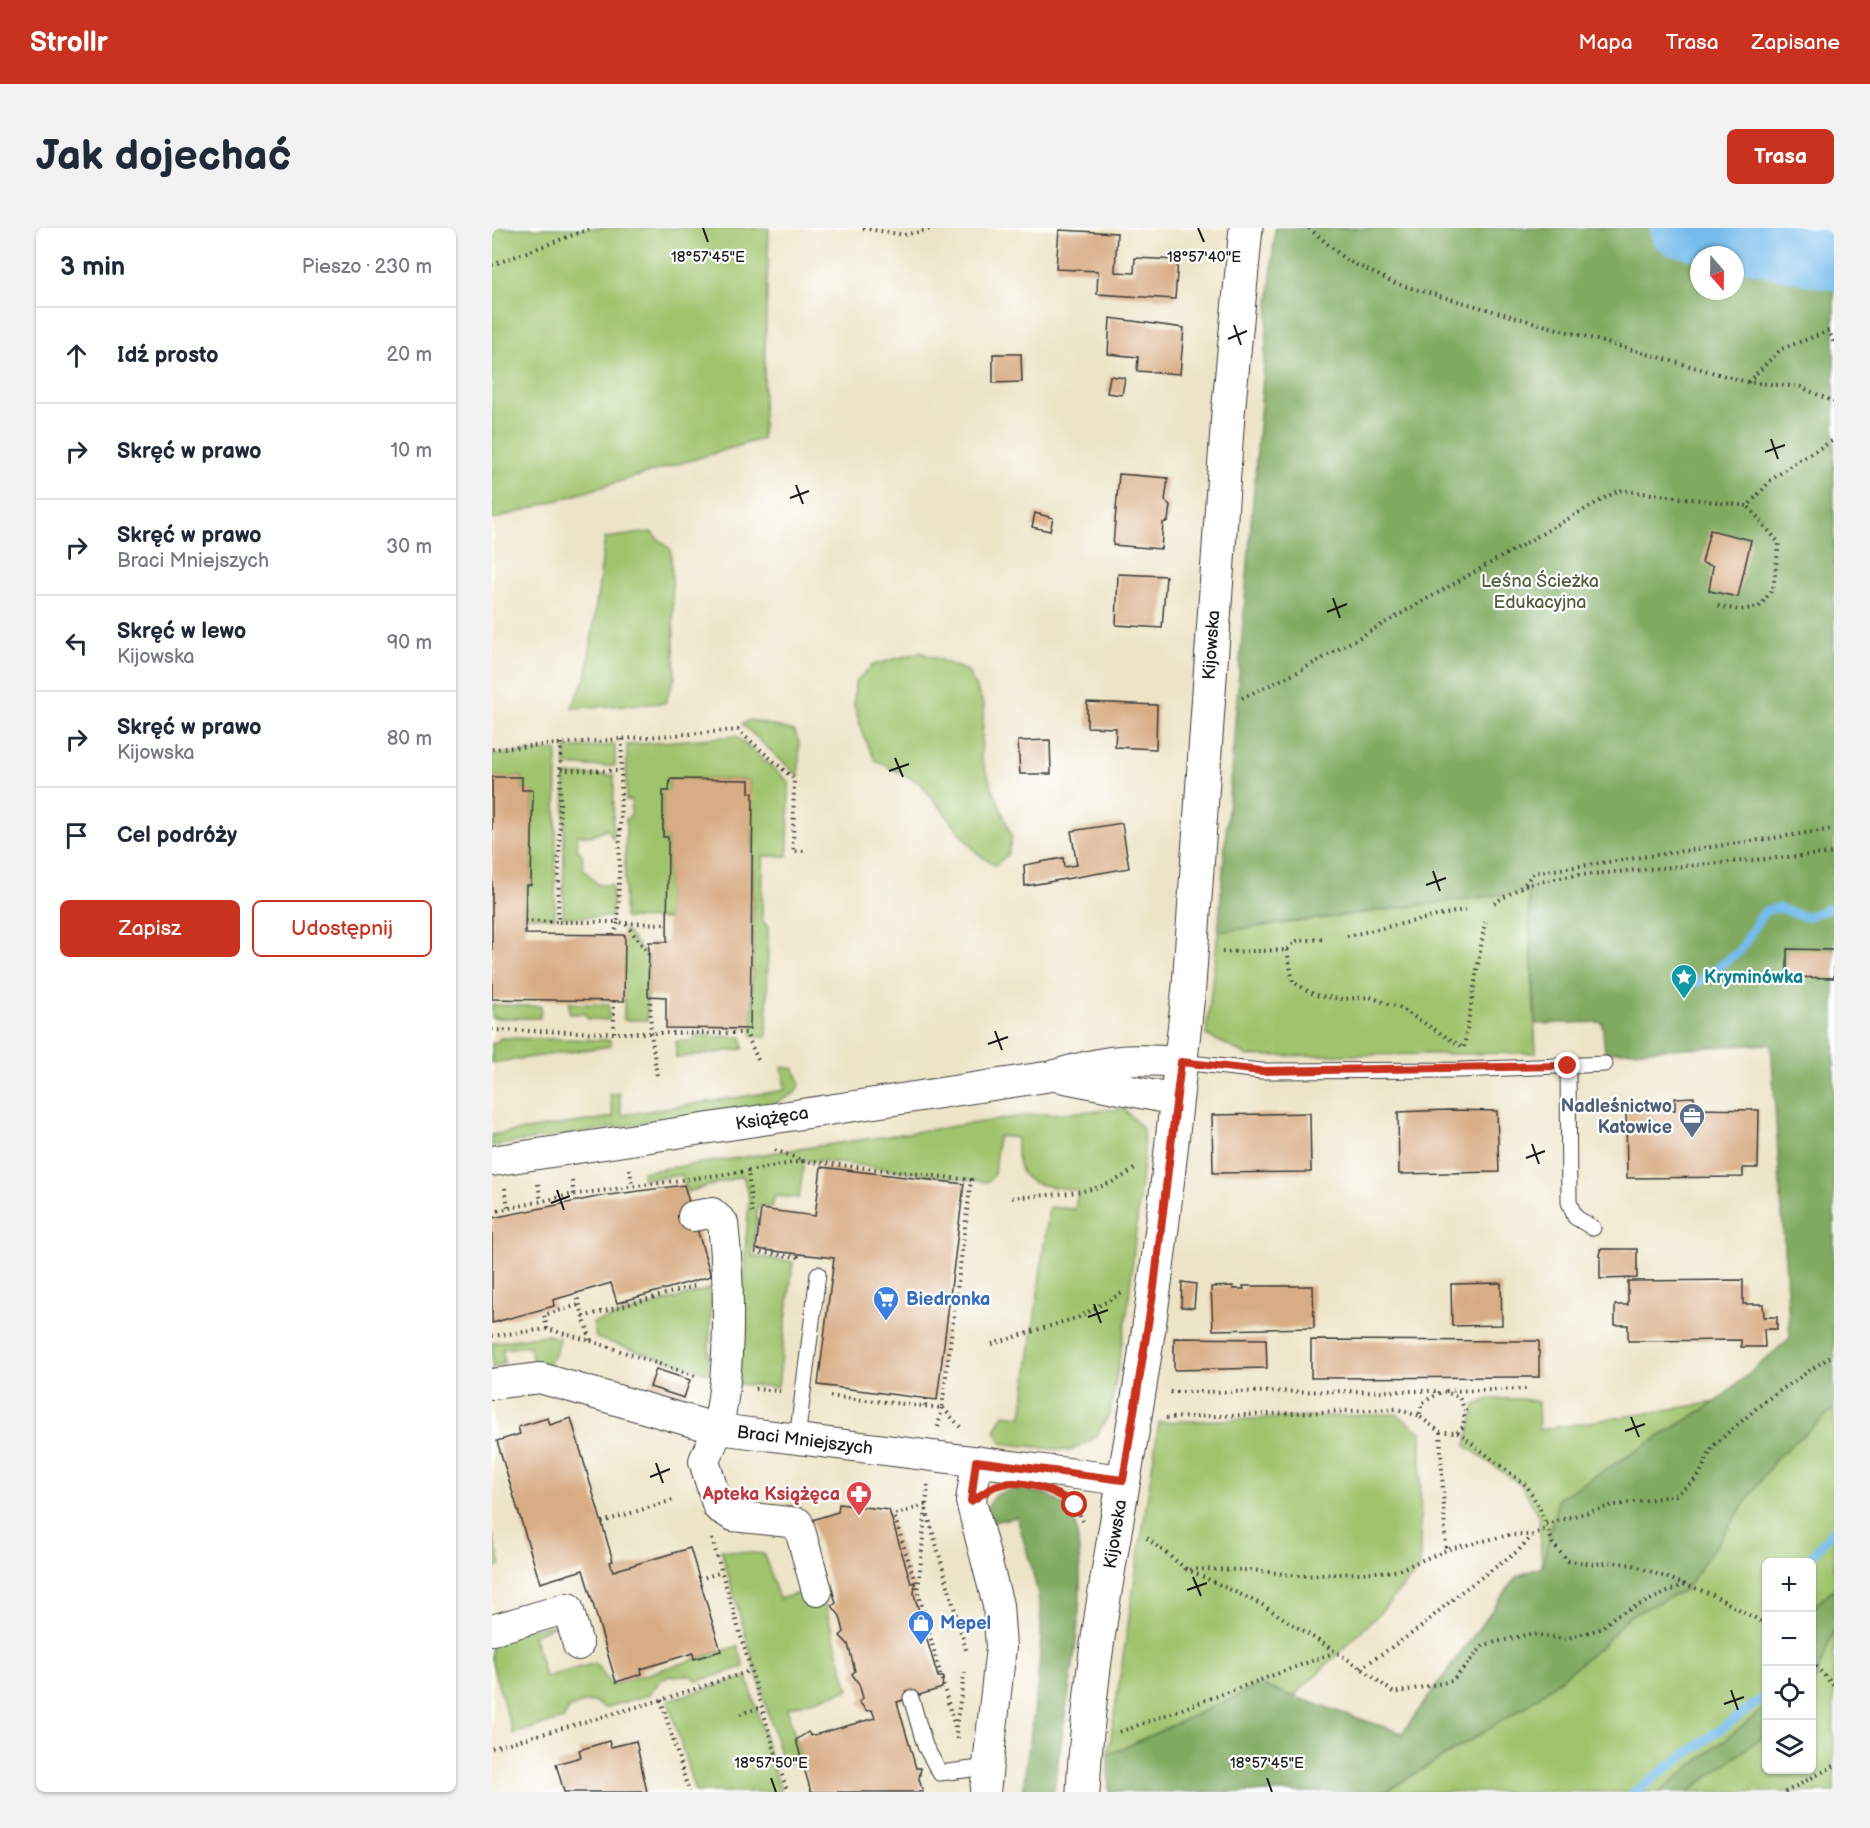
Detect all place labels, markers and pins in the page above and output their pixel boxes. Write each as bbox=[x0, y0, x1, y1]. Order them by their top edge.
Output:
place icon: Kryminówka bbox=[1669, 962, 1699, 1000]
place label: Kryminówka bbox=[1704, 967, 1803, 988]
place label: Nadleśnictwo Katowice bbox=[1561, 1096, 1672, 1138]
office icon: Nadleśnictwo Katowice bbox=[1677, 1101, 1707, 1139]
supermarket icon: Biedronka bbox=[871, 1284, 901, 1322]
place label: Biedronka bbox=[906, 1289, 990, 1310]
pharmacy icon: Apteka Książęca bbox=[844, 1479, 874, 1517]
place label: Apteka Książęca bbox=[702, 1484, 840, 1506]
shop icon: Mepel bbox=[906, 1608, 936, 1646]
place label: Mepel bbox=[940, 1613, 991, 1634]

